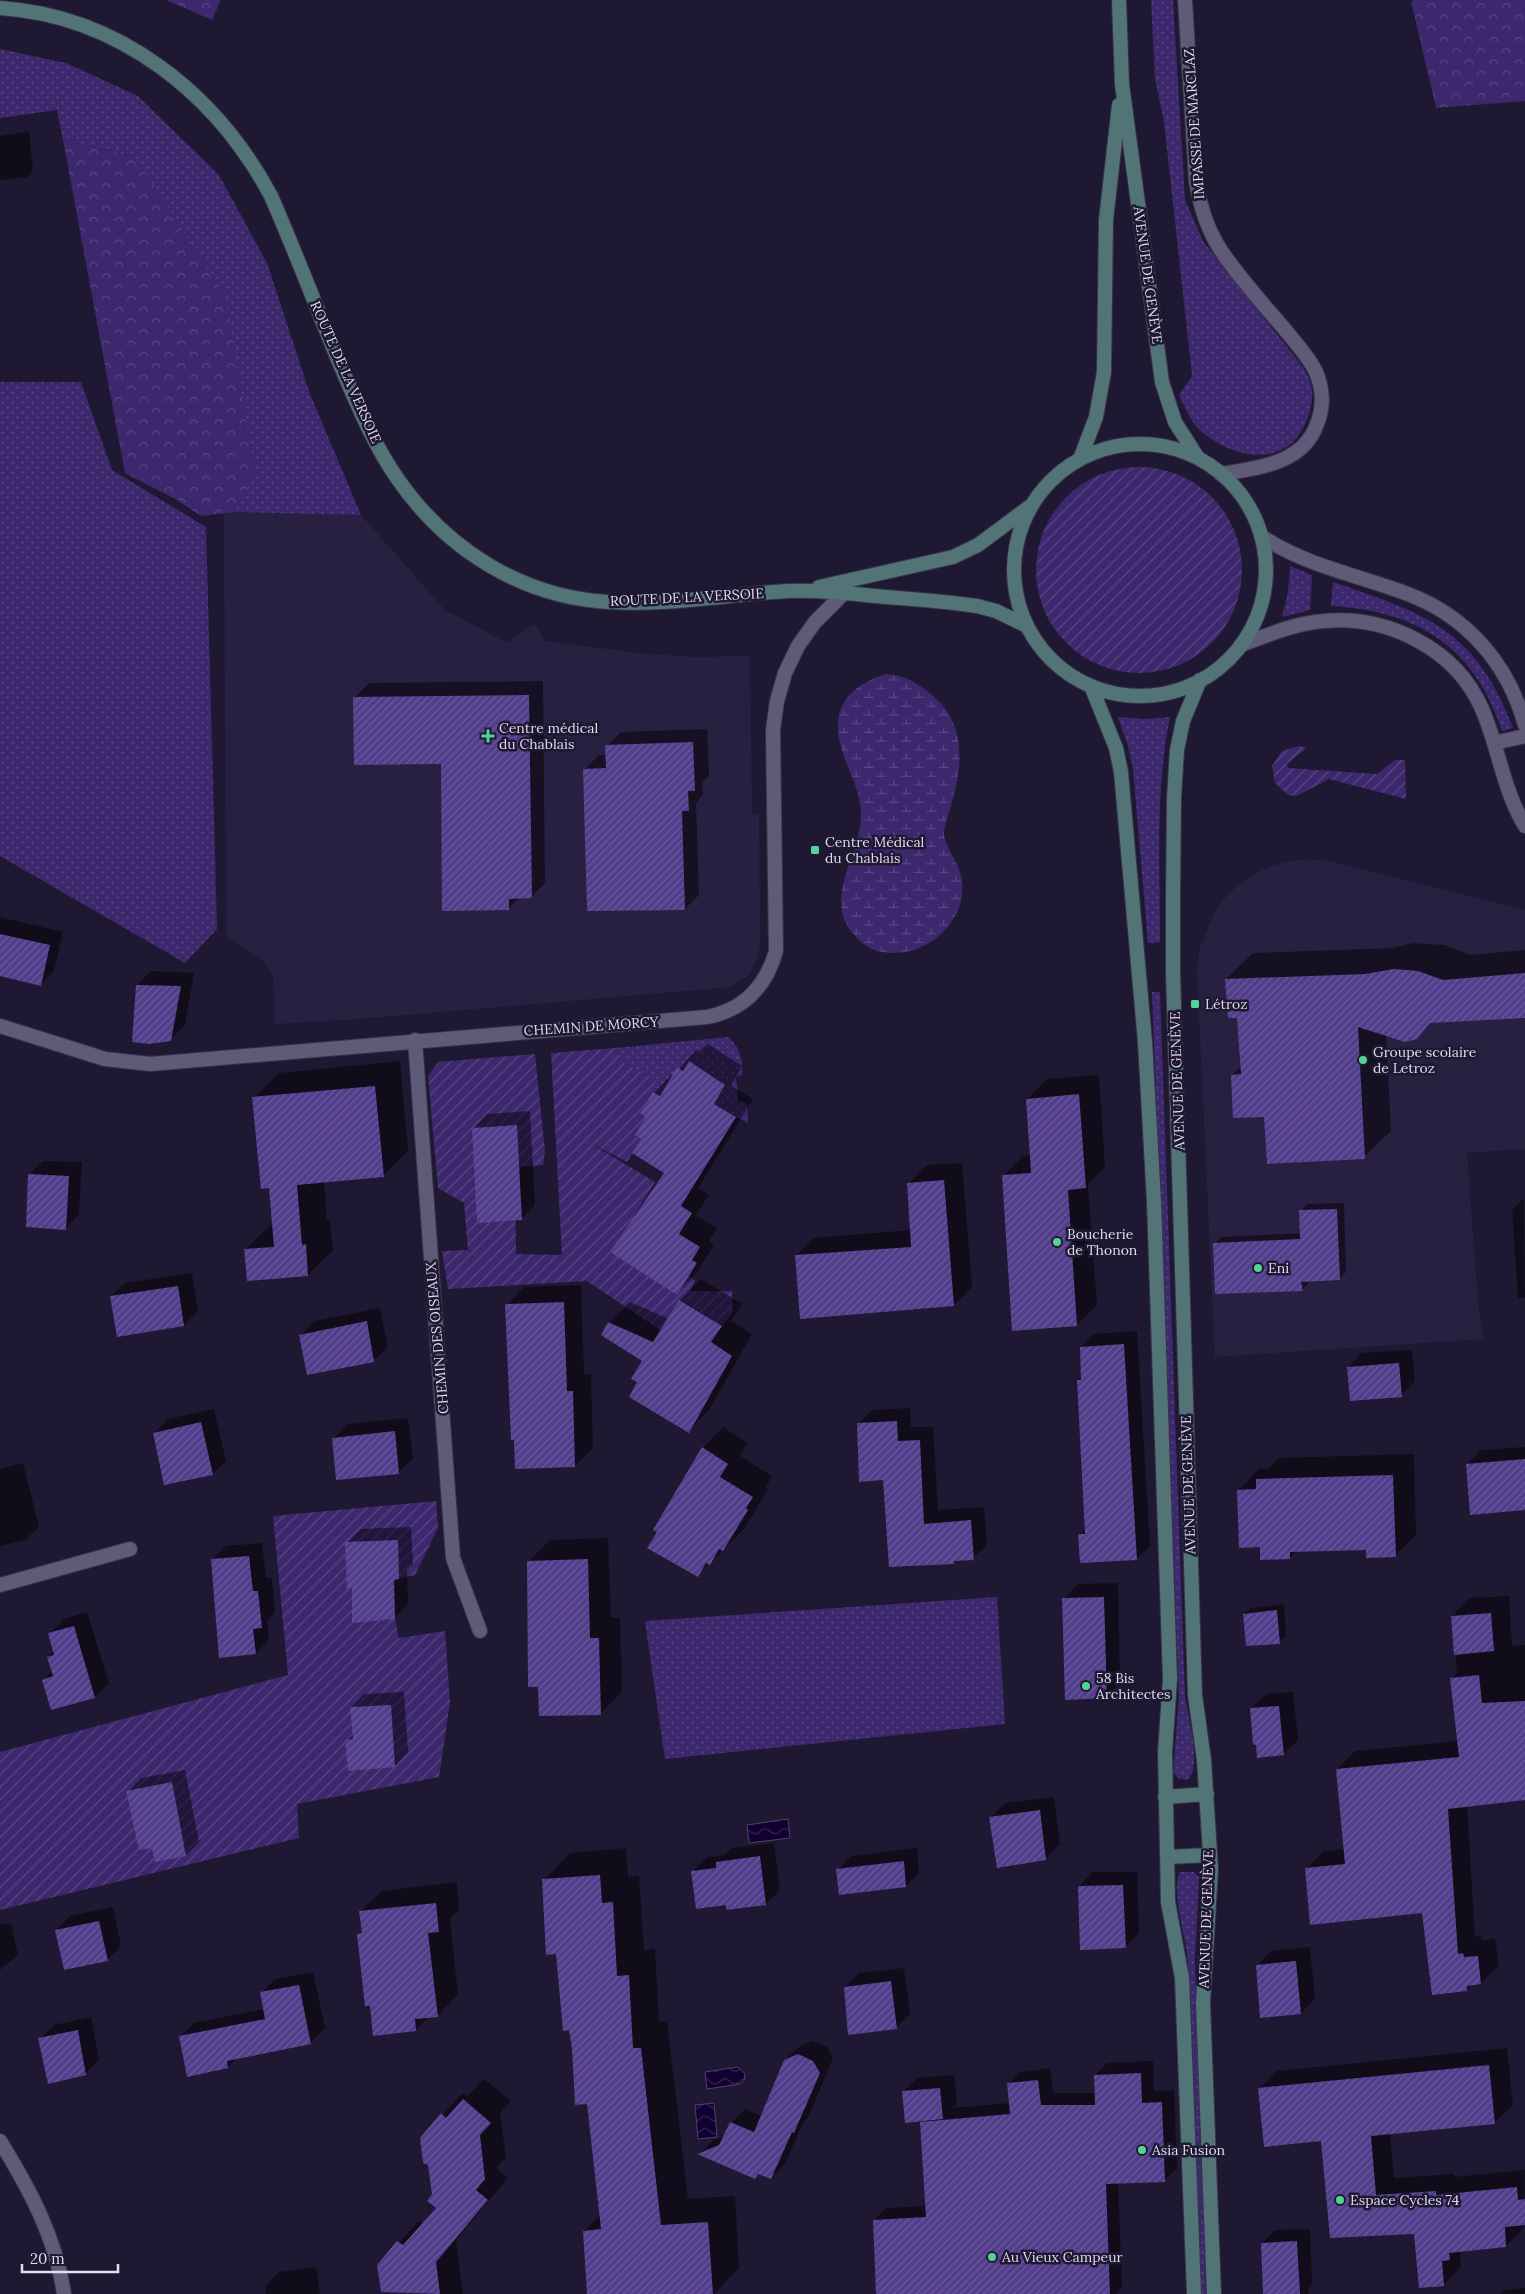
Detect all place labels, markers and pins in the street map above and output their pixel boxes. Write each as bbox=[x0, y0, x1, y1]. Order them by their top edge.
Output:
place label: Centre médical du Chablais bbox=[499, 719, 598, 753]
marker: Centre médical du Chablais bbox=[481, 729, 495, 743]
place label: Centre Médical du Chablais bbox=[825, 833, 925, 867]
marker: Centre Médical du Chablais bbox=[809, 844, 821, 856]
place label: Létroz bbox=[1205, 995, 1247, 1013]
marker: Létroz bbox=[1189, 998, 1201, 1010]
place label: Groupe scolaire de Letroz bbox=[1373, 1043, 1477, 1077]
marker: Groupe scolaire de Letroz bbox=[1357, 1054, 1369, 1066]
place label: Boucherie de Thonon bbox=[1067, 1225, 1138, 1259]
marker: Boucherie de Thonon bbox=[1051, 1236, 1063, 1248]
place label: Eni bbox=[1268, 1259, 1289, 1277]
marker: Eni bbox=[1252, 1262, 1264, 1274]
place label: 58 Bis Architectes bbox=[1095, 1669, 1171, 1703]
marker: 58 Bis Architectes bbox=[1080, 1680, 1092, 1692]
place label: Asia Fusion bbox=[1151, 2141, 1226, 2159]
marker: Asia Fusion bbox=[1136, 2144, 1148, 2156]
place label: Espace Cycles 74 bbox=[1350, 2191, 1460, 2209]
marker: Espace Cycles 74 bbox=[1334, 2194, 1346, 2206]
place label: Au Vieux Campeur bbox=[1001, 2248, 1123, 2266]
marker: Au Vieux Campeur bbox=[986, 2251, 998, 2263]

